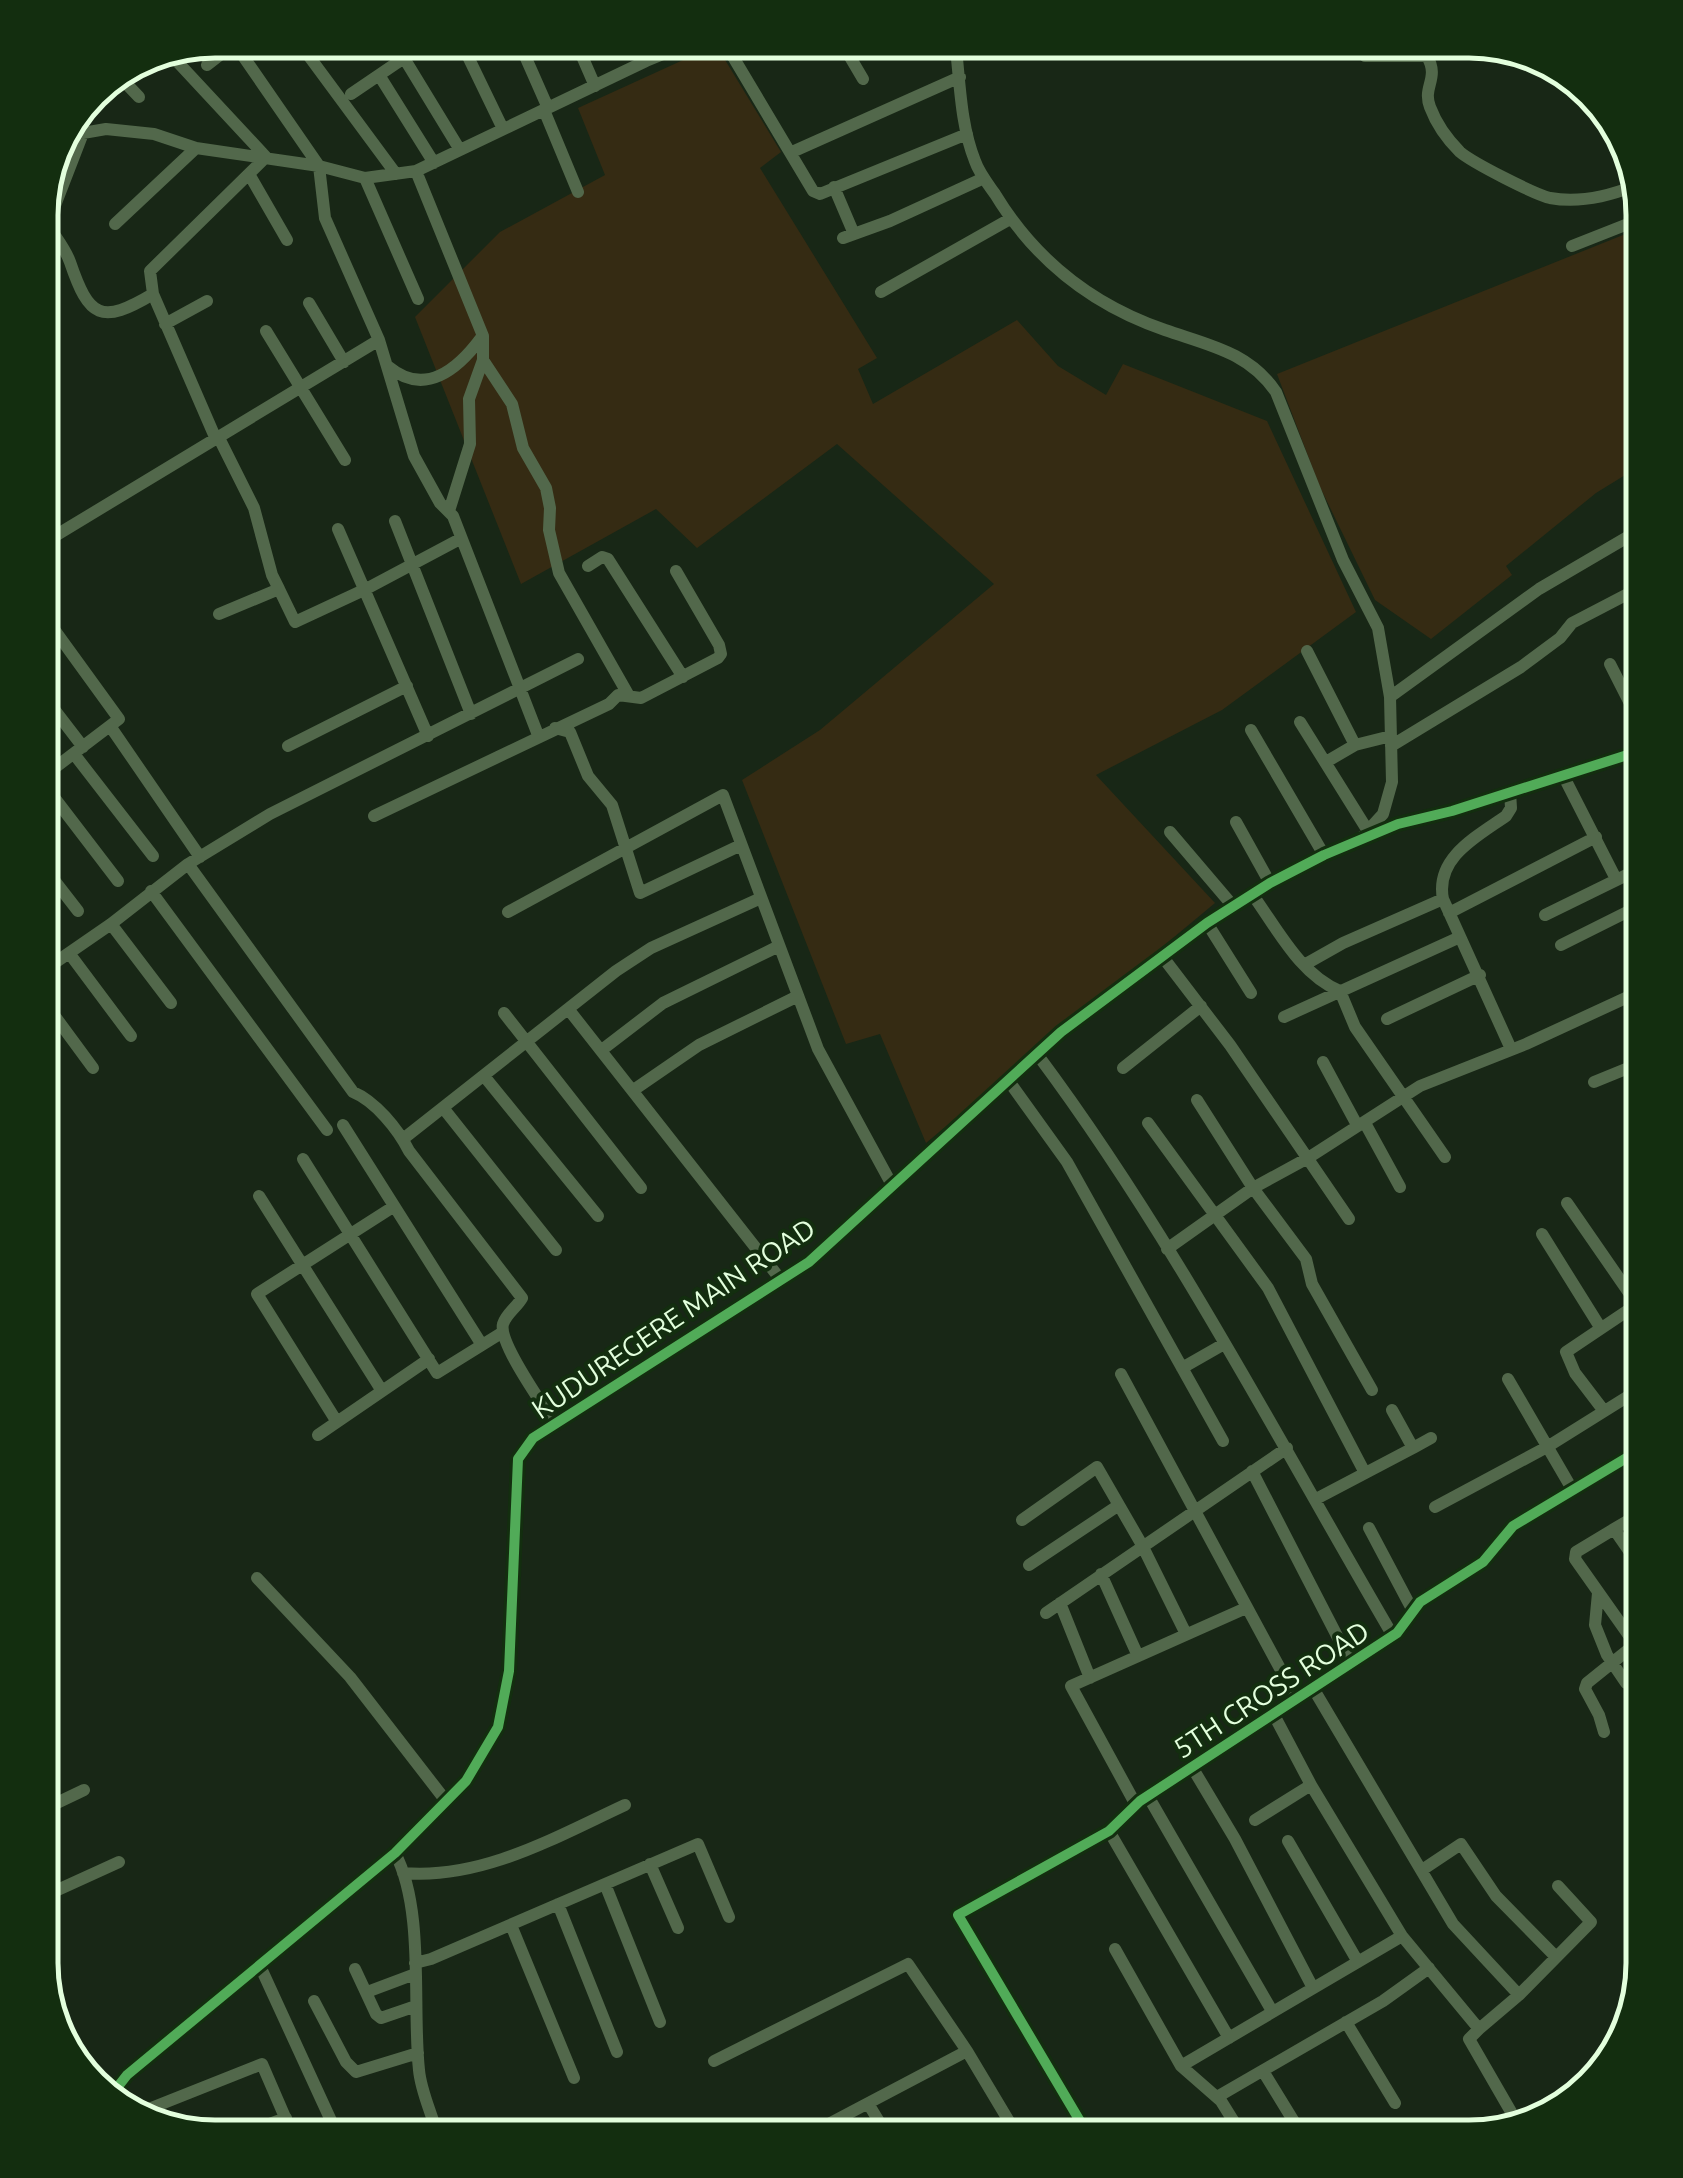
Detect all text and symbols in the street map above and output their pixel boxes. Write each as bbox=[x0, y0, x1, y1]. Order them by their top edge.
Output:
street label: KUDUREGERE MAIN ROAD bbox=[526, 1212, 820, 1424]
street label: 5TH CROSS ROAD bbox=[1168, 1614, 1374, 1764]

